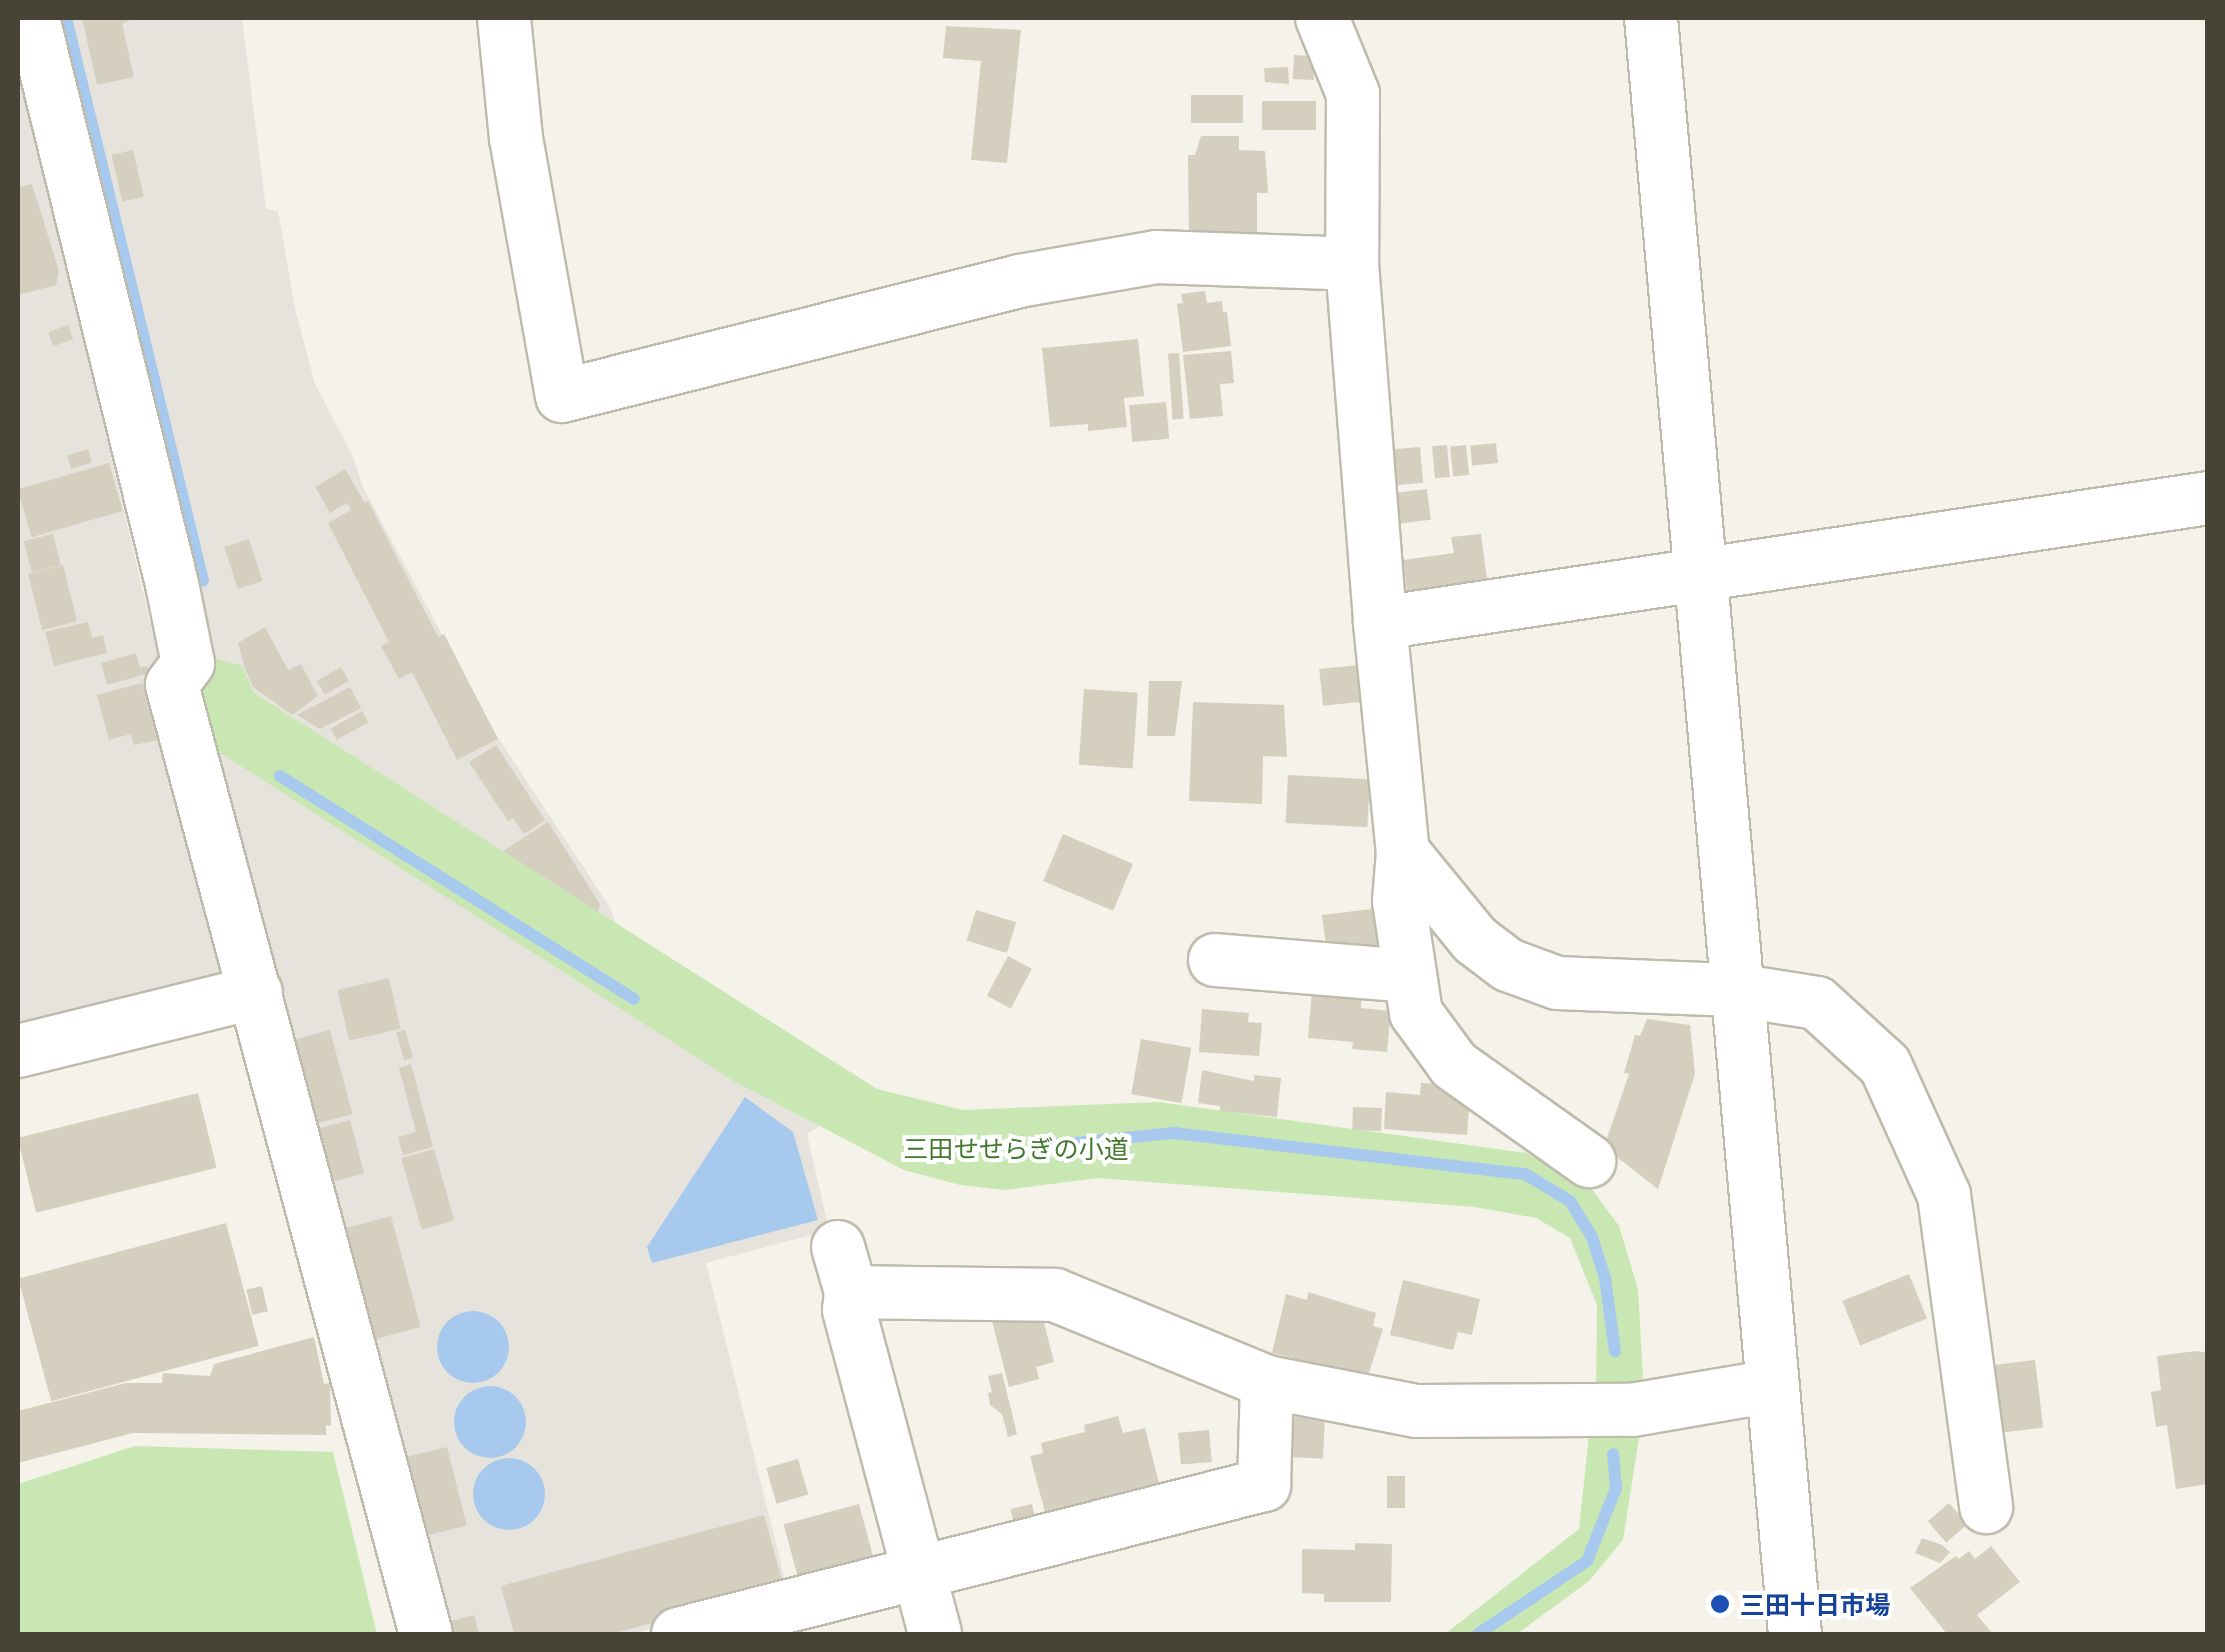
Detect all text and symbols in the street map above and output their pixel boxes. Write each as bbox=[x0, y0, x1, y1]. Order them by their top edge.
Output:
park label: 三田せせらぎの小道 bbox=[904, 1133, 1128, 1163]
place label: 三田十日市場 bbox=[1740, 1589, 1890, 1619]
marker: 三田十日市場 bbox=[1709, 1593, 1731, 1615]

